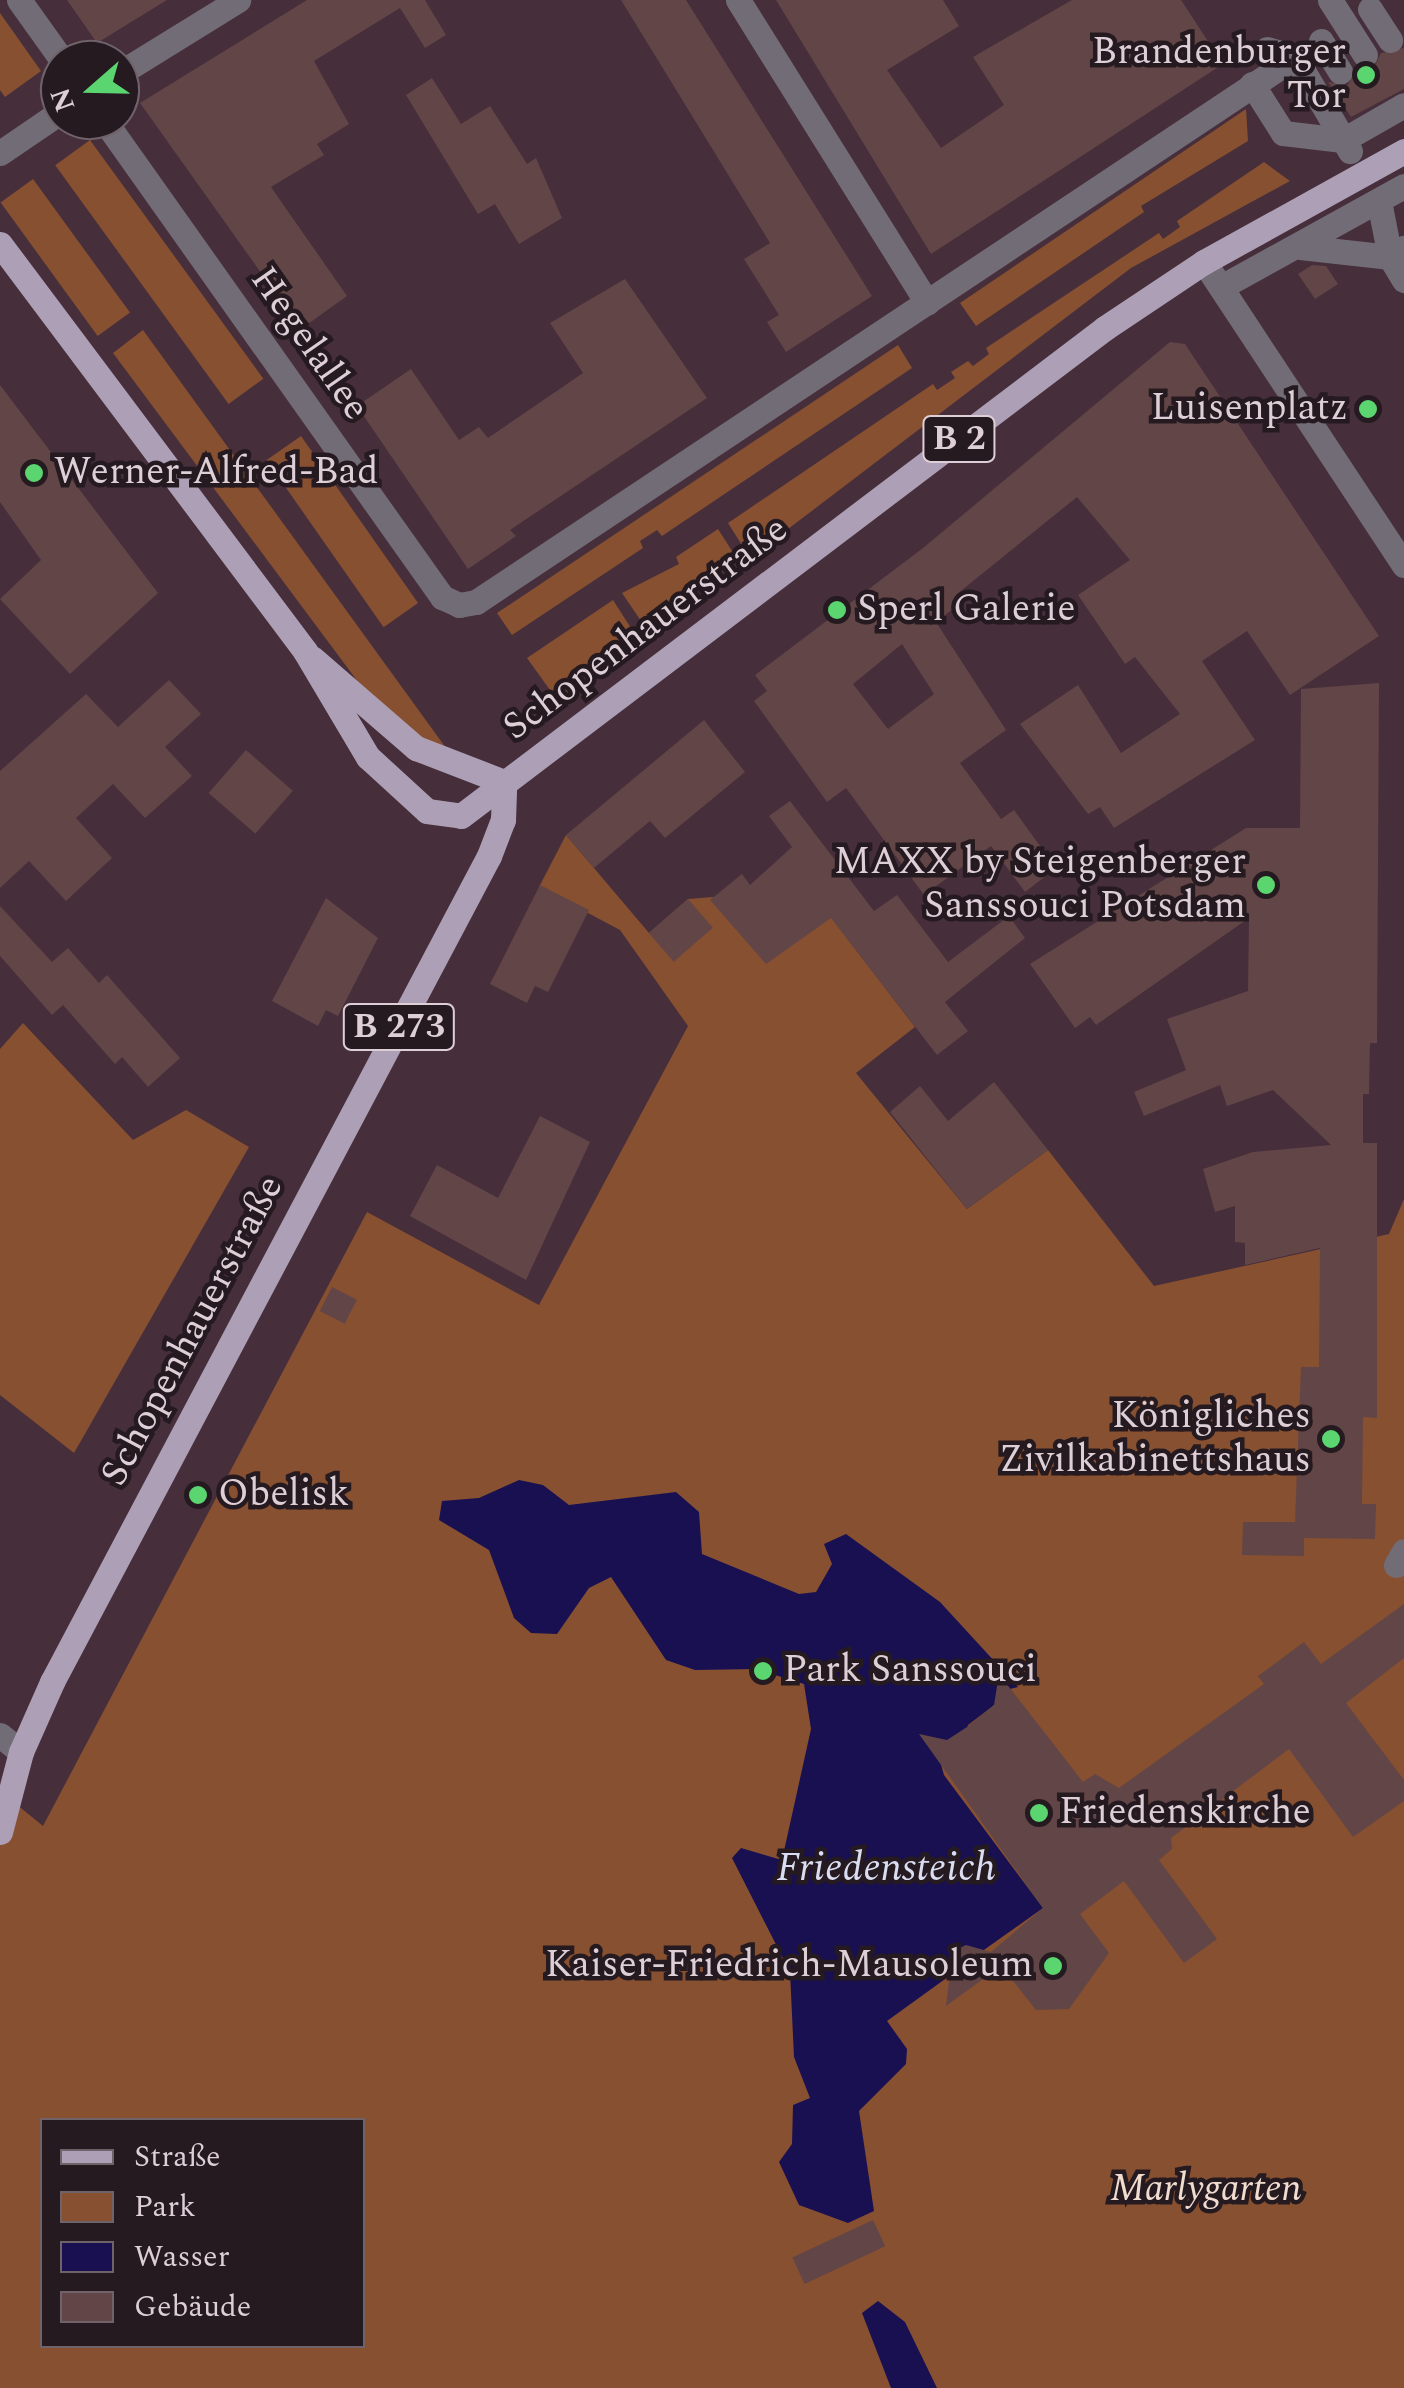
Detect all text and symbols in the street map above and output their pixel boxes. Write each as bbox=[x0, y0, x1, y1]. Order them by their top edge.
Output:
place label: Brandenburger Tor bbox=[1092, 30, 1346, 120]
north arrow bbox=[40, 40, 140, 140]
marker: Brandenburger Tor bbox=[1355, 64, 1377, 86]
text: N bbox=[39, 82, 87, 118]
street label: Hegelallee bbox=[240, 259, 378, 429]
place label: Luisenplatz bbox=[1151, 386, 1348, 432]
marker: Luisenplatz bbox=[1357, 398, 1379, 420]
road number: B 2 bbox=[922, 409, 996, 469]
place label: Werner-Alfred-Bad bbox=[54, 450, 378, 496]
marker: Werner-Alfred-Bad bbox=[23, 462, 45, 484]
street label: Schopenhauerstraße bbox=[495, 507, 797, 751]
place label: Sperl Galerie bbox=[857, 587, 1076, 633]
marker: Sperl Galerie bbox=[826, 599, 848, 621]
place label: MAXX by Steigenberger Sanssouci Potsdam bbox=[834, 840, 1246, 929]
marker: MAXX by Steigenberger Sanssouci Potsdam bbox=[1255, 874, 1277, 896]
road number: B 273 bbox=[342, 997, 456, 1057]
street label: Schopenhauerstraße bbox=[92, 1168, 294, 1494]
place label: Königliches Zivilkabinettshaus bbox=[999, 1394, 1311, 1484]
marker: Königliches Zivilkabinettshaus bbox=[1320, 1428, 1342, 1450]
place label: Obelisk bbox=[218, 1472, 349, 1518]
marker: Obelisk bbox=[187, 1484, 209, 1506]
place label: Park Sanssouci bbox=[783, 1648, 1037, 1694]
marker: Park Sanssouci bbox=[752, 1660, 774, 1682]
place label: Friedenskirche bbox=[1059, 1790, 1311, 1836]
marker: Friedenskirche bbox=[1028, 1802, 1050, 1824]
water label: Friedensteich bbox=[776, 1845, 996, 1893]
place label: Kaiser-Friedrich-Mausoleum bbox=[545, 1943, 1033, 1989]
marker: Kaiser-Friedrich-Mausoleum bbox=[1042, 1955, 1064, 1977]
legend bbox=[40, 2118, 365, 2348]
text: Straße bbox=[134, 2134, 221, 2180]
park label: Marlygarten bbox=[1110, 2167, 1302, 2213]
text: Park bbox=[134, 2184, 196, 2230]
text: Wasser bbox=[134, 2234, 230, 2280]
text: Gebäude bbox=[134, 2284, 251, 2330]

